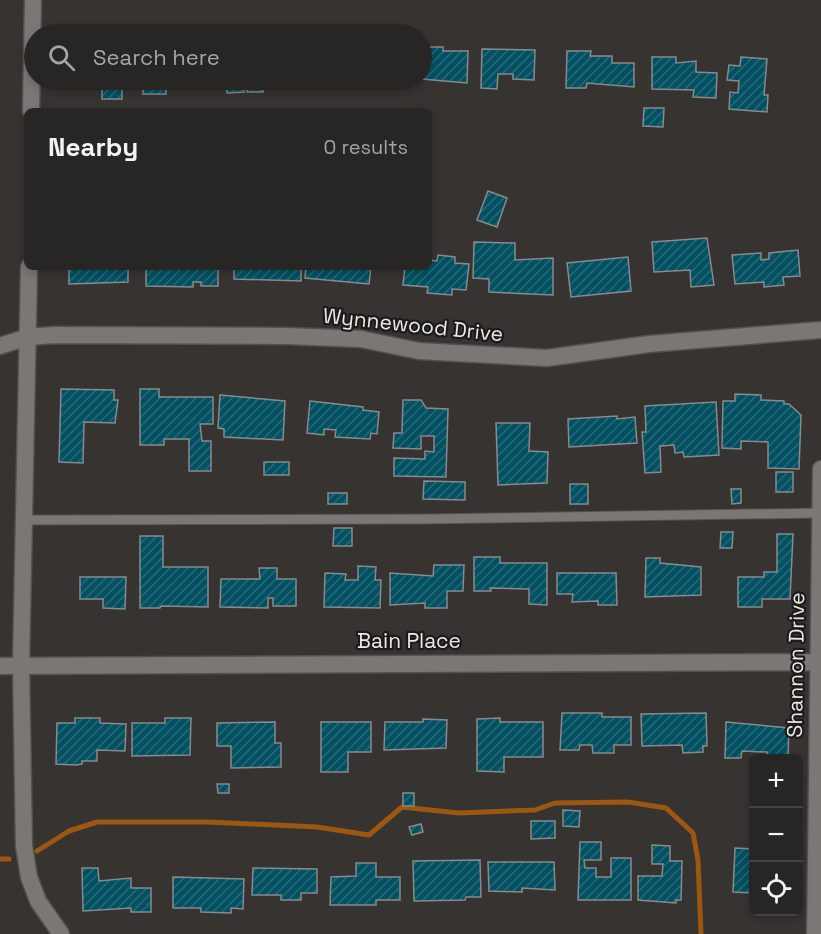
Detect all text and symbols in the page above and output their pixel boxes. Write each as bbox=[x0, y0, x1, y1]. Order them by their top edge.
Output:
search box bbox=[24, 24, 432, 90]
icon: search bbox=[45, 41, 78, 74]
text: Search here bbox=[93, 43, 220, 71]
text: Nearby bbox=[48, 130, 138, 164]
text: 0 results bbox=[324, 134, 408, 160]
street label: Wynnewood Drive bbox=[322, 302, 504, 347]
street label: Shannon Drive bbox=[781, 592, 810, 738]
street label: Bain Place bbox=[357, 627, 461, 654]
map controls bbox=[749, 754, 803, 916]
button: + bbox=[749, 754, 803, 808]
button: − bbox=[749, 808, 803, 862]
button: locate bbox=[749, 862, 803, 916]

